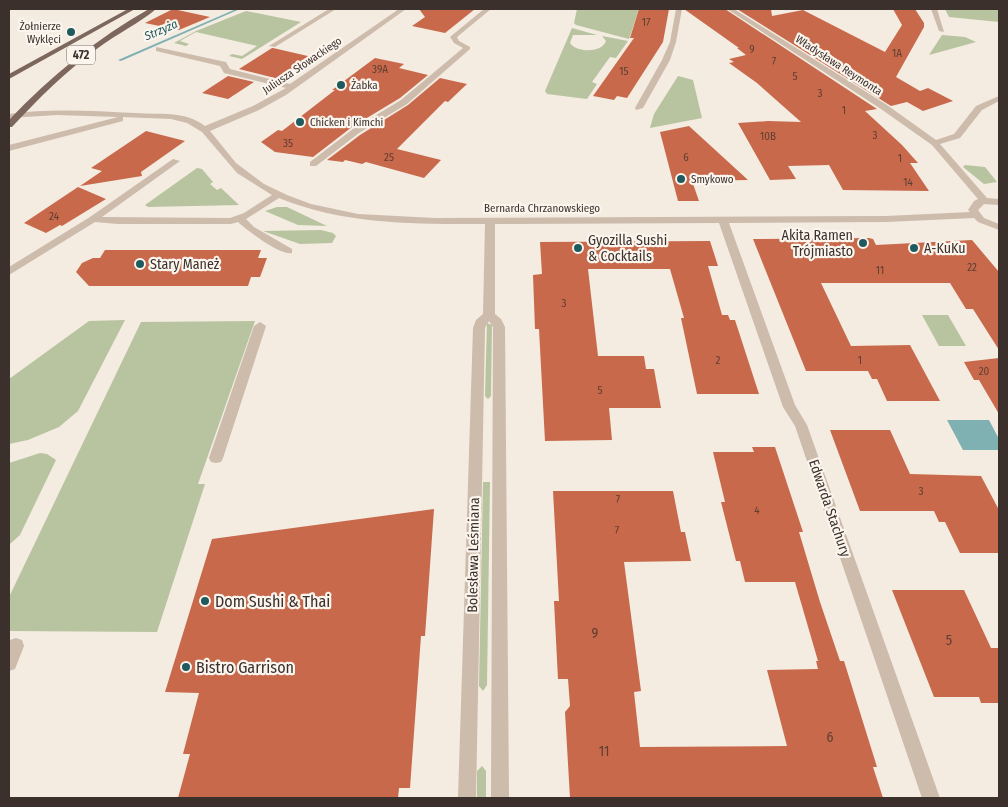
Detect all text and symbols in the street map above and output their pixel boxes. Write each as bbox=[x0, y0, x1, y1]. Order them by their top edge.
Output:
house number: 17 bbox=[642, 16, 651, 29]
water label: Strzyża bbox=[141, 17, 180, 44]
place label: Żołnierze Wyklęci bbox=[20, 19, 61, 46]
marker: Żołnierze Wyklęci bbox=[65, 26, 77, 38]
street label: Władysława Reymonta bbox=[793, 33, 884, 98]
street label: Juliusza Słowackiego bbox=[260, 34, 345, 97]
house number: 9 bbox=[749, 43, 755, 56]
road number: 472 bbox=[67, 46, 95, 64]
house number: 1A bbox=[892, 47, 902, 60]
house number: 7 bbox=[772, 55, 777, 68]
house number: 39A bbox=[372, 63, 388, 76]
house number: 15 bbox=[619, 65, 629, 78]
house number: 5 bbox=[792, 70, 798, 83]
place label: Żabka bbox=[351, 78, 378, 92]
marker: Żabka bbox=[335, 79, 347, 91]
house number: 3 bbox=[818, 87, 823, 100]
house number: 1 bbox=[842, 104, 846, 117]
marker: Chicken i Kimchi bbox=[294, 116, 306, 128]
place label: Chicken i Kimchi bbox=[310, 116, 384, 129]
house number: 3 bbox=[873, 129, 878, 142]
house number: 10B bbox=[760, 130, 776, 143]
house number: 35 bbox=[283, 137, 293, 150]
house number: 25 bbox=[384, 151, 394, 164]
house number: 6 bbox=[683, 151, 689, 164]
house number: 1 bbox=[898, 152, 902, 165]
marker: Smykowo bbox=[675, 173, 687, 185]
place label: Smykowo bbox=[691, 173, 734, 186]
house number: 14 bbox=[903, 176, 913, 189]
street label: Bernarda Chrzanowskiego bbox=[484, 202, 600, 215]
house number: 24 bbox=[49, 210, 60, 223]
place label: Akita Ramen Trójmiasto bbox=[782, 227, 853, 260]
place label: Gyozilla Sushi & Cocktails bbox=[588, 232, 667, 265]
marker: Akita Ramen Trójmiasto bbox=[857, 237, 869, 249]
place label: A-KuKu bbox=[924, 240, 966, 257]
marker: Gyozilla Sushi & Cocktails bbox=[572, 242, 584, 254]
marker: A-KuKu bbox=[908, 242, 920, 254]
place label: Stary Maneż bbox=[150, 256, 220, 273]
marker: Stary Maneż bbox=[134, 258, 146, 270]
house number: 22 bbox=[967, 261, 977, 274]
house number: 11 bbox=[876, 264, 884, 277]
house number: 3 bbox=[562, 297, 567, 310]
house number: 2 bbox=[716, 354, 721, 367]
house number: 1 bbox=[858, 354, 862, 367]
house number: 20 bbox=[979, 365, 990, 378]
house number: 5 bbox=[597, 384, 603, 397]
street label: Edwarda Stachury bbox=[805, 457, 854, 560]
house number: 3 bbox=[919, 485, 924, 498]
house number: 7 bbox=[616, 493, 621, 506]
street label: Bolesława Leśmiana bbox=[464, 497, 483, 613]
house number: 4 bbox=[754, 504, 760, 517]
house number: 7 bbox=[615, 524, 620, 537]
place label: Dom Sushi & Thai bbox=[215, 592, 330, 611]
marker: Dom Sushi & Thai bbox=[199, 595, 211, 607]
house number: 9 bbox=[592, 625, 599, 642]
house number: 5 bbox=[946, 632, 952, 649]
place label: Bistro Garrison bbox=[196, 658, 294, 677]
marker: Bistro Garrison bbox=[180, 661, 192, 673]
house number: 6 bbox=[827, 729, 834, 746]
house number: 11 bbox=[599, 743, 609, 760]

